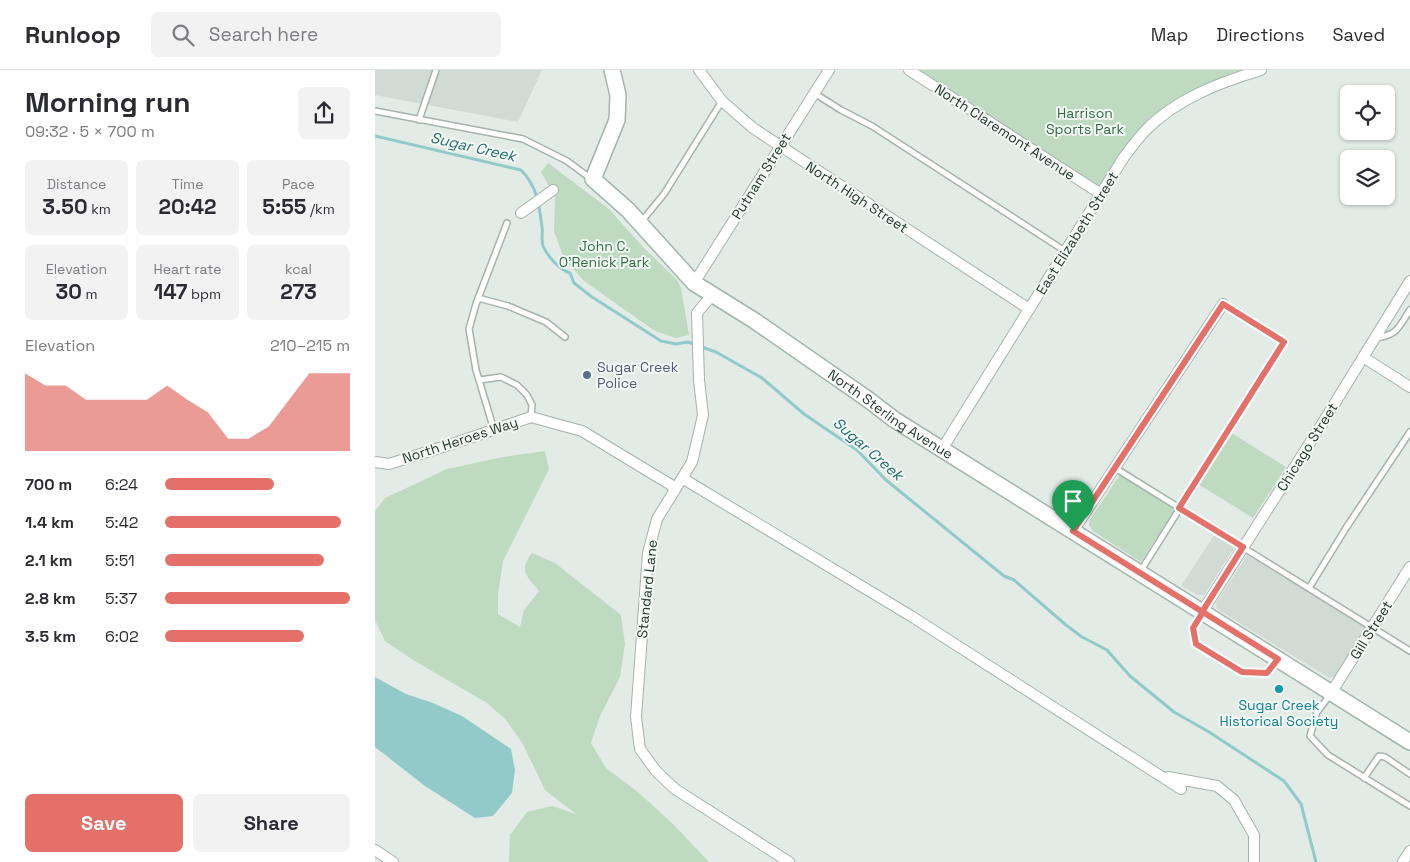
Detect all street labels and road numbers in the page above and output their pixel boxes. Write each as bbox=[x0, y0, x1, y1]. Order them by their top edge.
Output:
street label: North Claremont Avenue bbox=[931, 80, 1079, 184]
street label: Putnam Street bbox=[727, 129, 795, 223]
street label: North High Street bbox=[802, 157, 912, 237]
street label: East Elizabeth Street bbox=[1032, 168, 1122, 298]
street label: North Sterling Avenue bbox=[824, 365, 956, 463]
street label: Chicago Street bbox=[1273, 399, 1341, 495]
street label: North Heroes Way bbox=[400, 413, 520, 467]
street label: Standard Lane bbox=[633, 539, 661, 639]
street label: Gill Street bbox=[1346, 597, 1396, 663]

